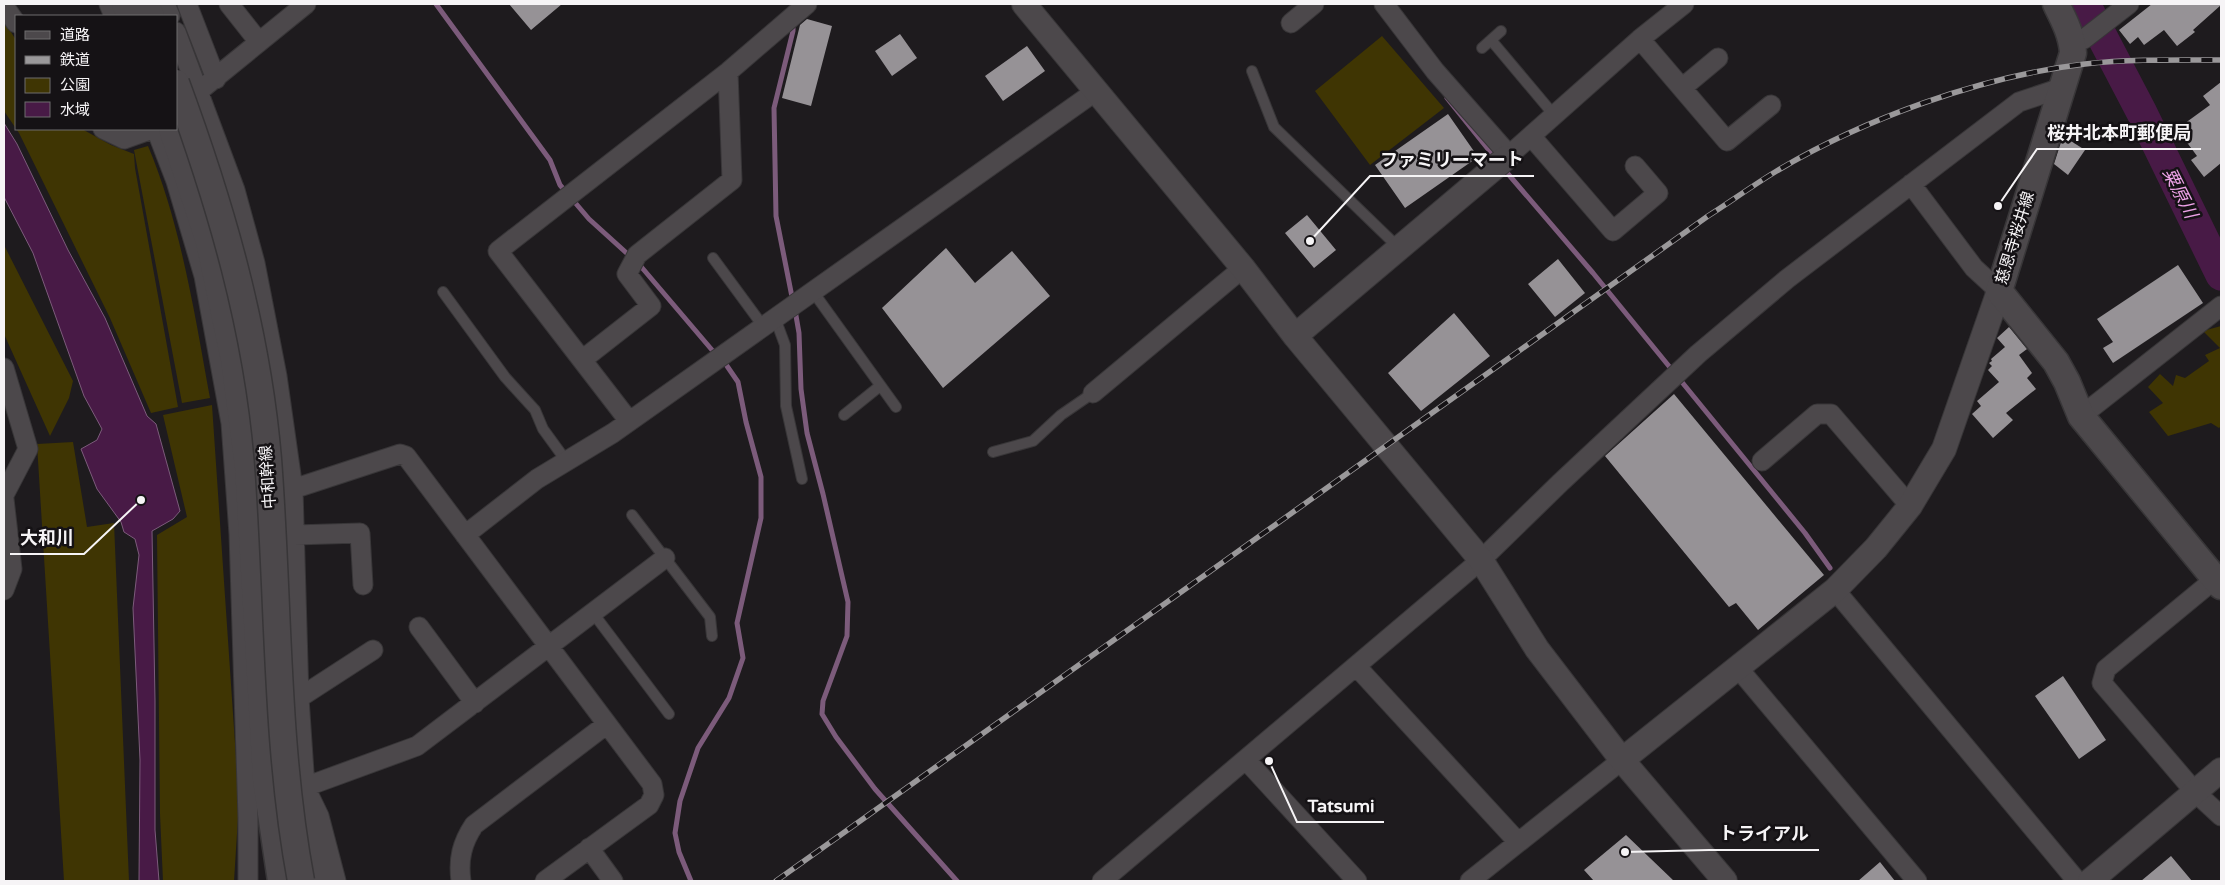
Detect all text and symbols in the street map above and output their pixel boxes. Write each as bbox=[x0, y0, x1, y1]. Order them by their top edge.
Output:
legend bbox=[15, 15, 178, 130]
text: 道路 bbox=[60, 26, 90, 44]
text: 鉄道 bbox=[60, 51, 90, 69]
text: 公園 bbox=[60, 76, 90, 94]
text: 水域 bbox=[60, 101, 90, 119]
callout: 桜井北本町郵便局 bbox=[2037, 116, 2201, 149]
text: 桜井北本町郵便局 bbox=[2047, 122, 2191, 144]
callout: ファミリーマート bbox=[1370, 143, 1534, 176]
text: ファミリーマート bbox=[1380, 149, 1524, 171]
water label: 粟原川 bbox=[2158, 164, 2203, 224]
street label: 慈恩寺桜井線 bbox=[1991, 189, 2039, 287]
street label: 中和幹線 bbox=[256, 444, 280, 510]
callout: 大和川 bbox=[10, 521, 84, 554]
text: 大和川 bbox=[20, 527, 74, 549]
callout: Tatsumi bbox=[1297, 789, 1384, 822]
text: Tatsumi bbox=[1307, 795, 1374, 817]
callout: トライアル bbox=[1709, 817, 1819, 850]
text: トライアル bbox=[1719, 823, 1809, 845]

